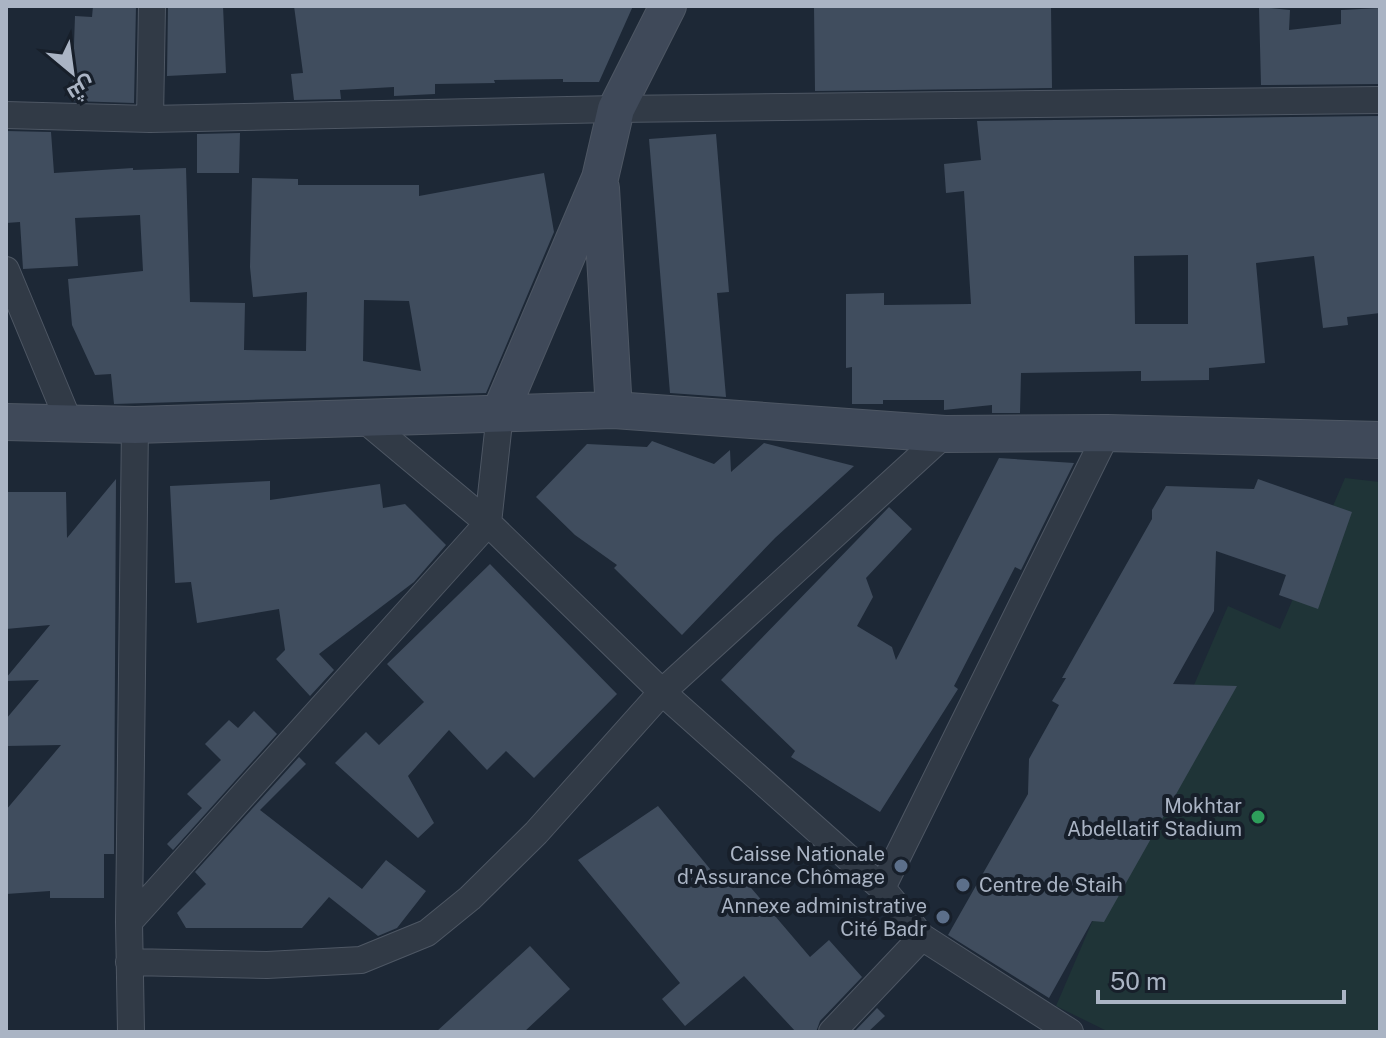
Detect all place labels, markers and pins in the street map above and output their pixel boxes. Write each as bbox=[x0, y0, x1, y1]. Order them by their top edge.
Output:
place label: Mokhtar Abdellatif Stadium bbox=[1067, 794, 1242, 841]
marker: Mokhtar Abdellatif Stadium bbox=[1249, 808, 1267, 826]
place label: Caisse Nationale d'Assurance Chômage bbox=[677, 842, 885, 889]
marker: Caisse Nationale d'Assurance Chômage bbox=[892, 857, 910, 875]
place label: Centre de Staih bbox=[979, 873, 1123, 897]
marker: Centre de Staih bbox=[954, 876, 972, 894]
place label: Annexe administrative Cité Badr bbox=[720, 894, 927, 941]
marker: Annexe administrative Cité Badr bbox=[934, 908, 952, 926]

